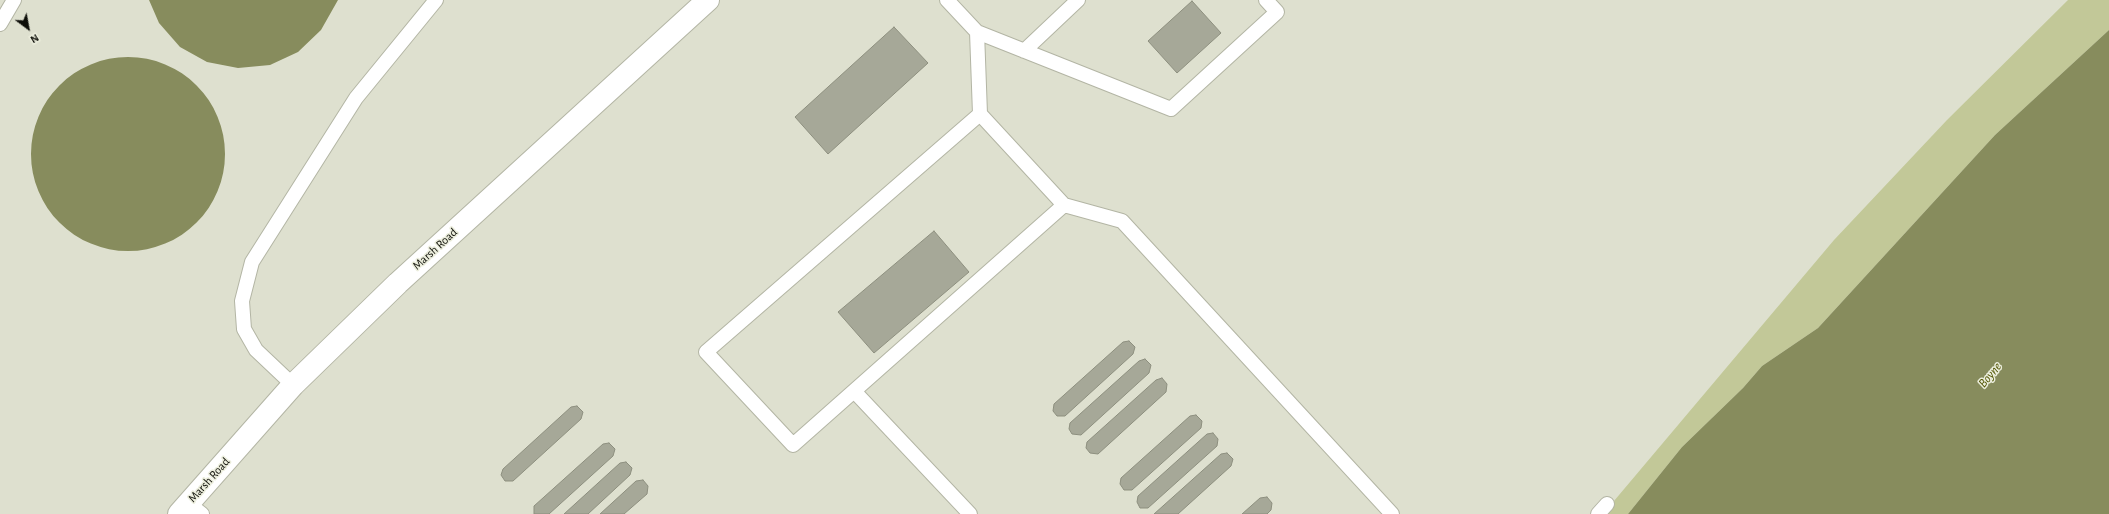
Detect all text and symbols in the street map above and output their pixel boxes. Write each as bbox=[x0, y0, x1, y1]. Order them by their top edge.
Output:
north arrow bbox=[8, 8, 48, 48]
text: N bbox=[28, 32, 41, 45]
street label: Marsh Road bbox=[410, 225, 460, 273]
water label: Boyne bbox=[1975, 359, 2005, 391]
street label: Marsh Road bbox=[185, 455, 233, 505]

